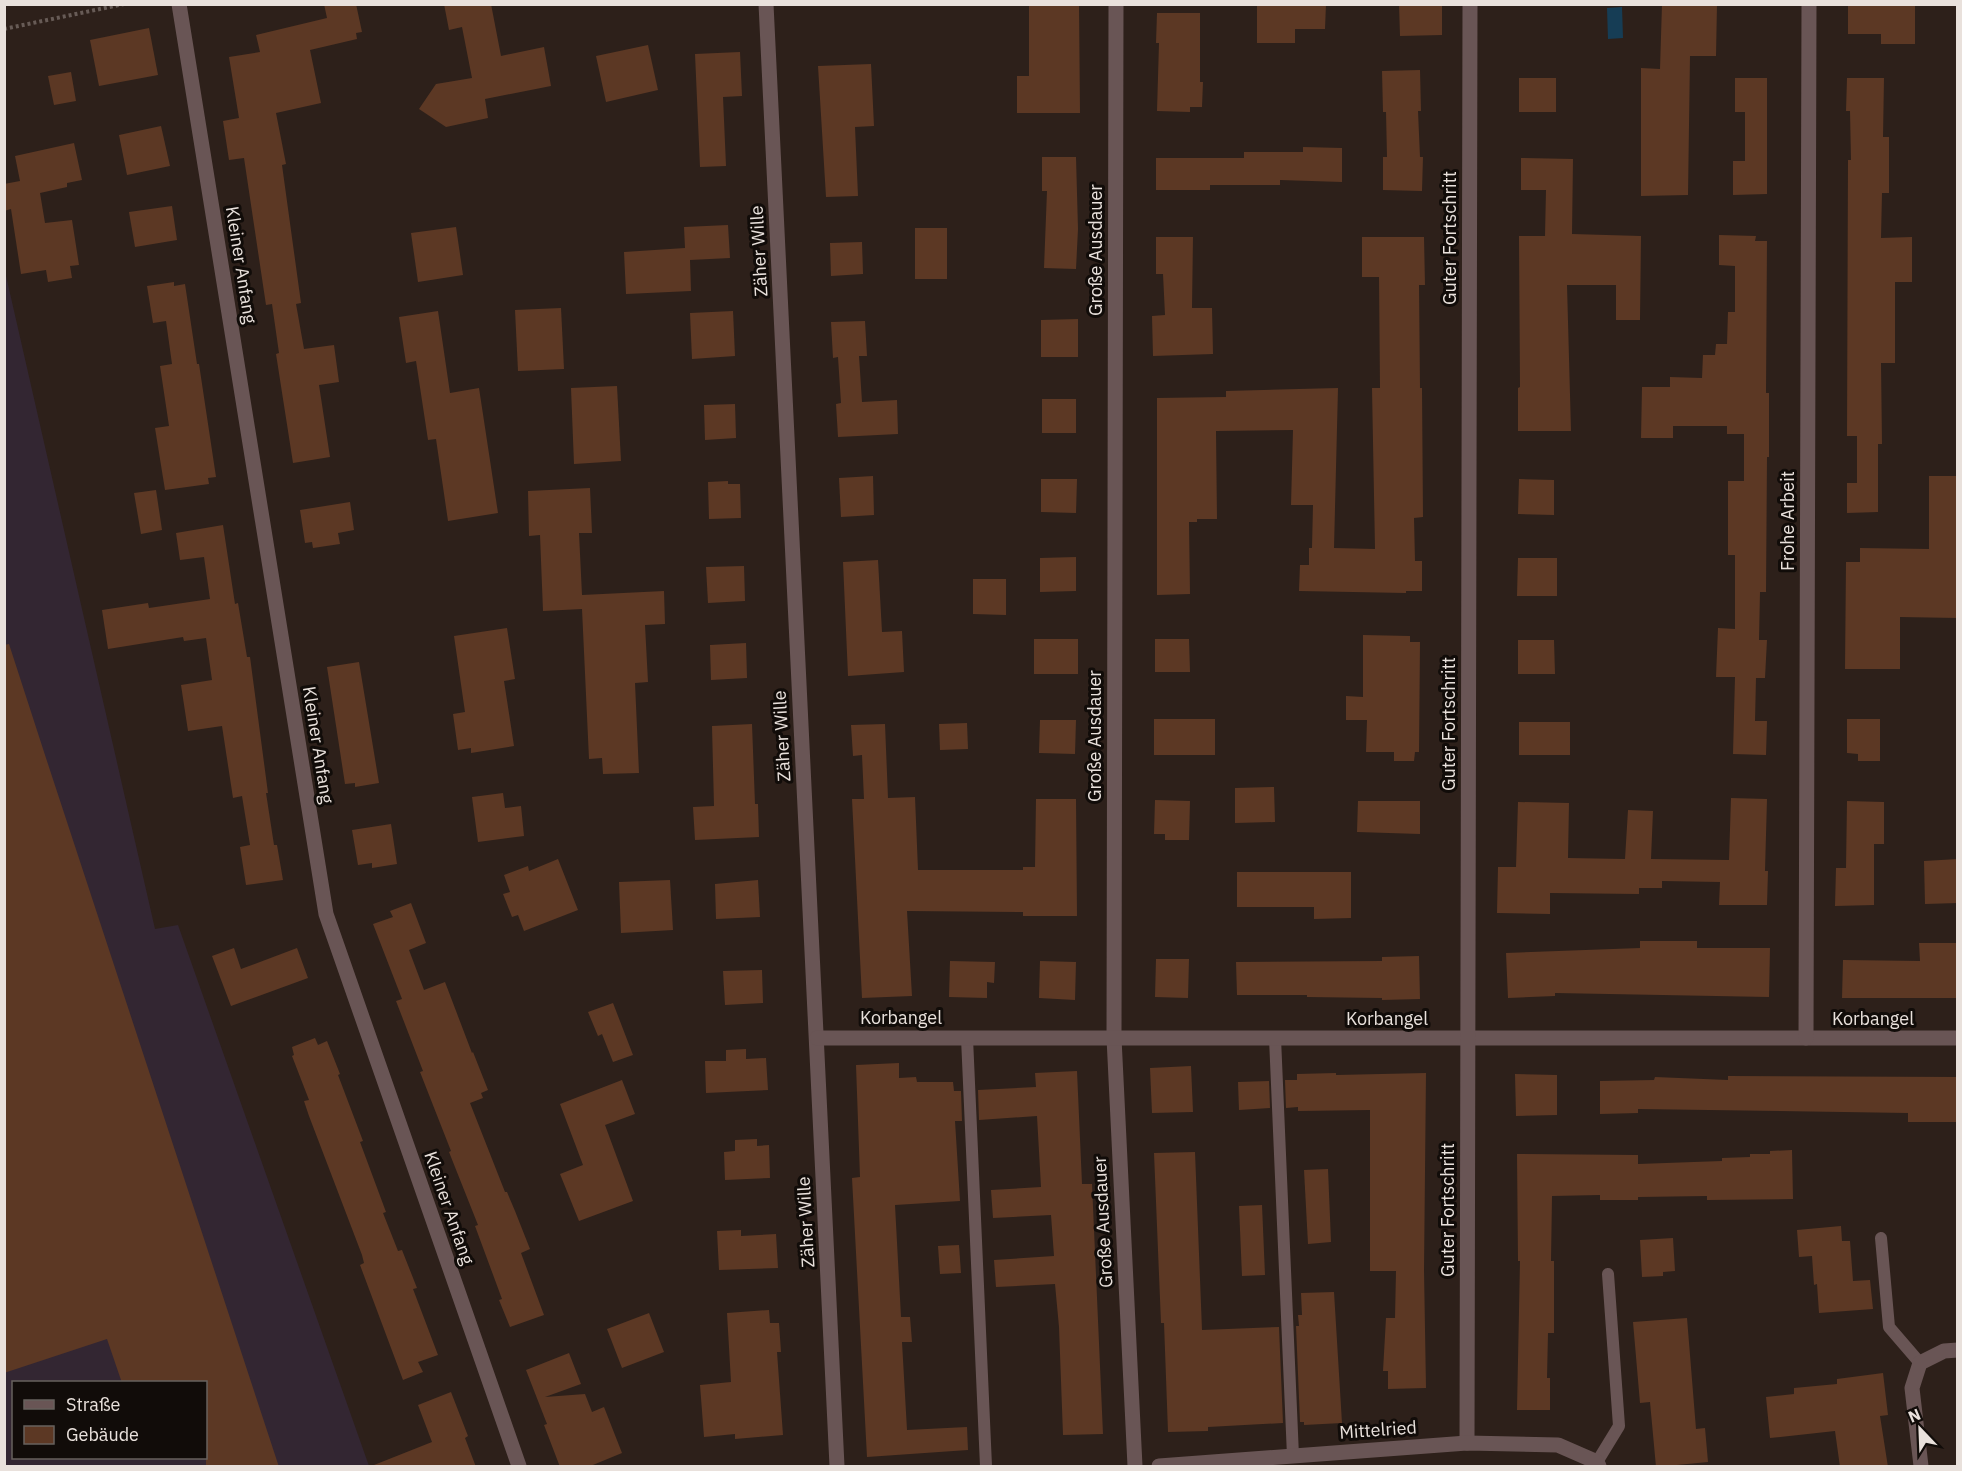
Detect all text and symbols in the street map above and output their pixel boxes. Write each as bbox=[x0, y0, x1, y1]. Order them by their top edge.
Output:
street label: Guter Fortschritt bbox=[1438, 171, 1461, 305]
street label: Große Ausdauer bbox=[1084, 184, 1107, 316]
street label: Kleiner Anfang bbox=[221, 205, 262, 326]
street label: Zäher Wille bbox=[745, 205, 772, 297]
street label: Frohe Arbeit bbox=[1776, 471, 1799, 571]
street label: Guter Fortschritt bbox=[1437, 657, 1460, 791]
street label: Große Ausdauer bbox=[1083, 670, 1106, 802]
street label: Kleiner Anfang bbox=[298, 685, 339, 806]
street label: Zäher Wille bbox=[768, 690, 795, 782]
street label: Korbangel bbox=[860, 1006, 942, 1029]
street label: Korbangel bbox=[1346, 1007, 1428, 1030]
street label: Korbangel bbox=[1832, 1007, 1914, 1030]
street label: Guter Fortschritt bbox=[1436, 1143, 1459, 1277]
street label: Kleiner Anfang bbox=[419, 1148, 480, 1268]
street label: Große Ausdauer bbox=[1088, 1155, 1117, 1289]
street label: Zäher Wille bbox=[792, 1176, 819, 1268]
legend bbox=[12, 1381, 207, 1459]
text: Straße bbox=[66, 1393, 120, 1416]
north arrow bbox=[1890, 1399, 1950, 1459]
text: N bbox=[1905, 1404, 1923, 1427]
street label: Mittelried bbox=[1338, 1415, 1418, 1444]
text: Gebäude bbox=[66, 1423, 139, 1446]

